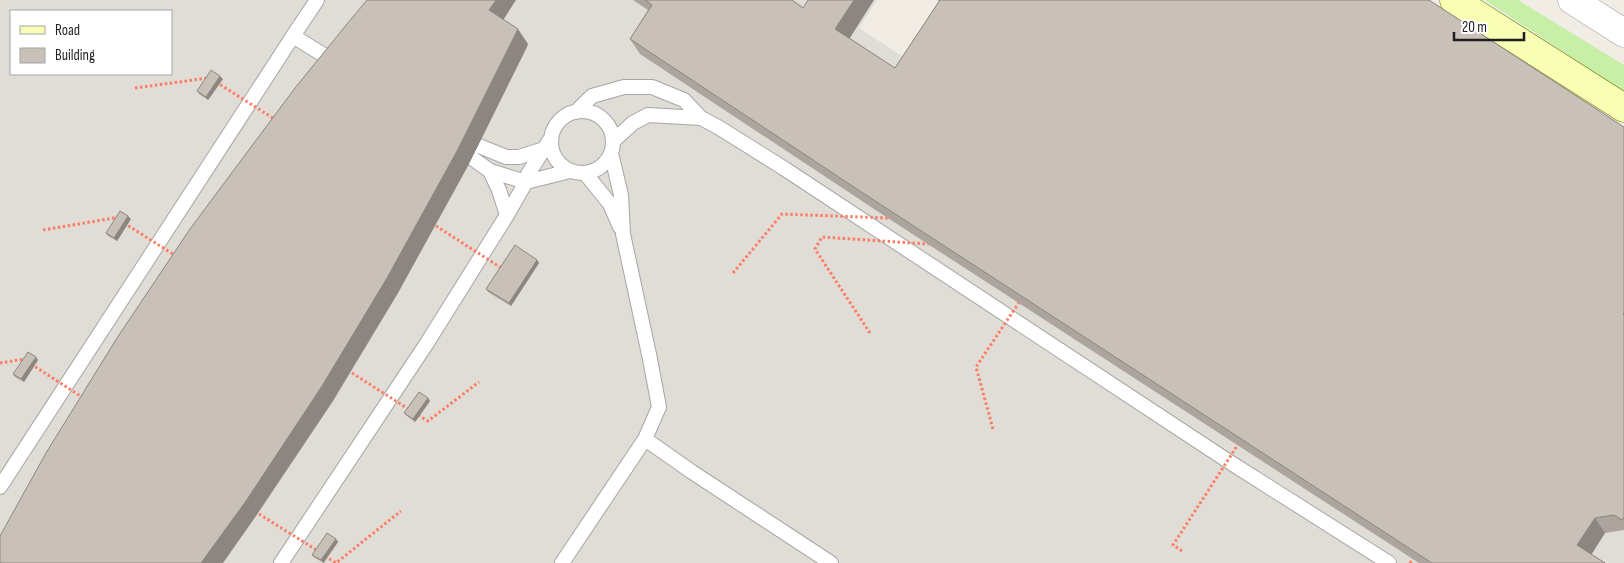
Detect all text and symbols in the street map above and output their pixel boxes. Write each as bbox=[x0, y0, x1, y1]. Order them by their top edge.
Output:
legend bbox=[10, 10, 172, 75]
scale bar bbox=[1454, 10, 1524, 42]
text: 20 m bbox=[1462, 18, 1487, 37]
text: Road bbox=[55, 21, 80, 40]
text: Building bbox=[55, 46, 95, 65]

